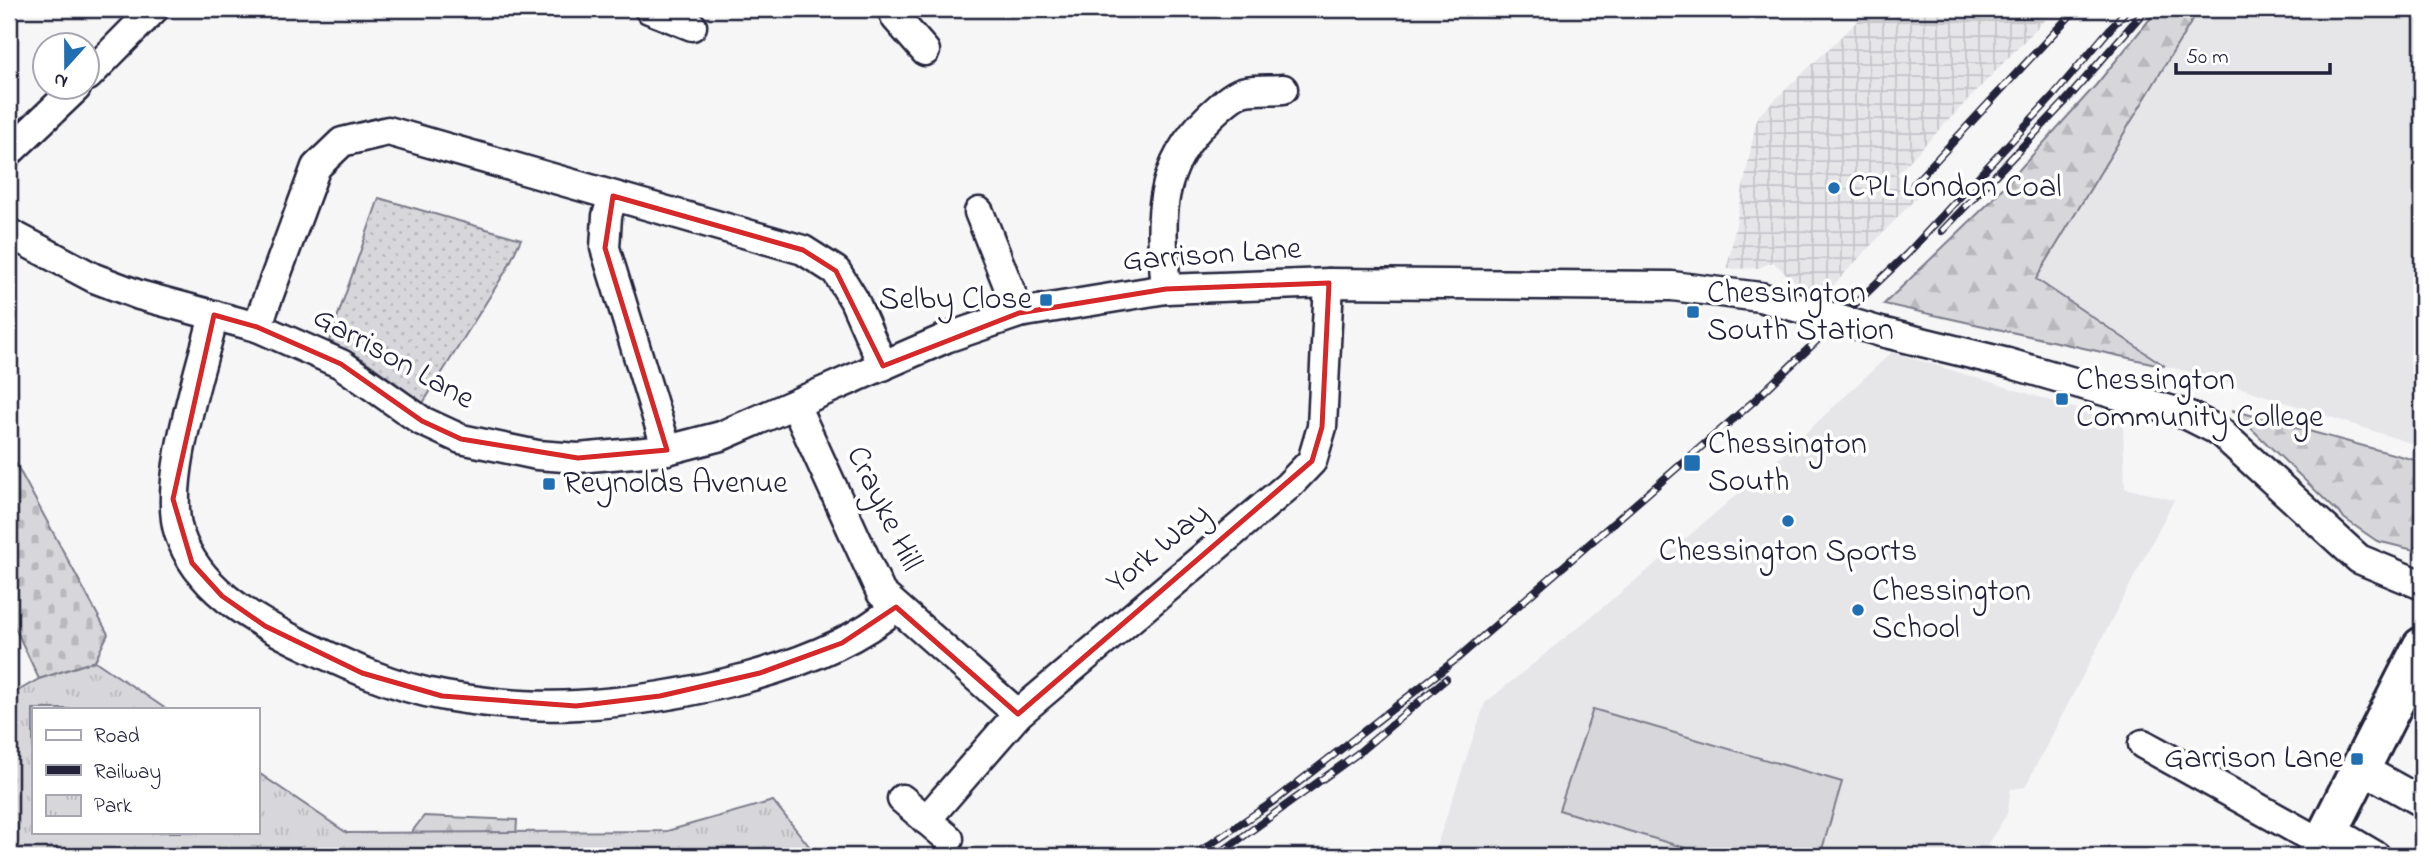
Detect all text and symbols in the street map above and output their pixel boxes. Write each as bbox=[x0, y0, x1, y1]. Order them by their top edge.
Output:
north arrow bbox=[32, 32, 102, 102]
scale bar bbox=[2176, 32, 2330, 76]
text: 50 m bbox=[2186, 43, 2229, 73]
text: N bbox=[50, 65, 72, 94]
place label: CPL London Coal bbox=[1848, 165, 2062, 212]
marker: CPL London Coal bbox=[1826, 180, 1842, 196]
street label: Garrison Lane bbox=[1121, 226, 1304, 286]
place label: Chessington South Station bbox=[1707, 271, 1894, 355]
place label: Selby Close bbox=[879, 277, 1033, 324]
marker: Selby Close bbox=[1038, 292, 1054, 308]
street label: Garrison Lane bbox=[303, 295, 483, 423]
marker: Chessington South Station bbox=[1685, 304, 1701, 320]
place label: Chessington Community College bbox=[2076, 358, 2324, 442]
marker: Chessington Community College bbox=[2054, 391, 2070, 407]
place label: Chessington South bbox=[1708, 422, 1867, 506]
street label: Crayke Hill bbox=[833, 438, 933, 580]
marker: Chessington South bbox=[1682, 453, 1702, 473]
place label: Reynolds Avenue bbox=[563, 461, 788, 508]
marker: Reynolds Avenue bbox=[541, 476, 557, 492]
street label: York Way bbox=[1097, 492, 1221, 606]
marker: Chessington Sports bbox=[1780, 513, 1796, 529]
place label: Chessington Sports bbox=[1659, 529, 1917, 576]
place label: Chessington School bbox=[1872, 569, 2031, 653]
marker: Chessington School bbox=[1850, 602, 1866, 618]
legend bbox=[32, 708, 259, 834]
text: Road bbox=[94, 722, 140, 752]
place label: Garrison Lane bbox=[2164, 736, 2344, 783]
marker: Garrison Lane bbox=[2349, 751, 2365, 767]
text: Railway bbox=[94, 758, 161, 790]
text: Park bbox=[94, 792, 133, 822]

